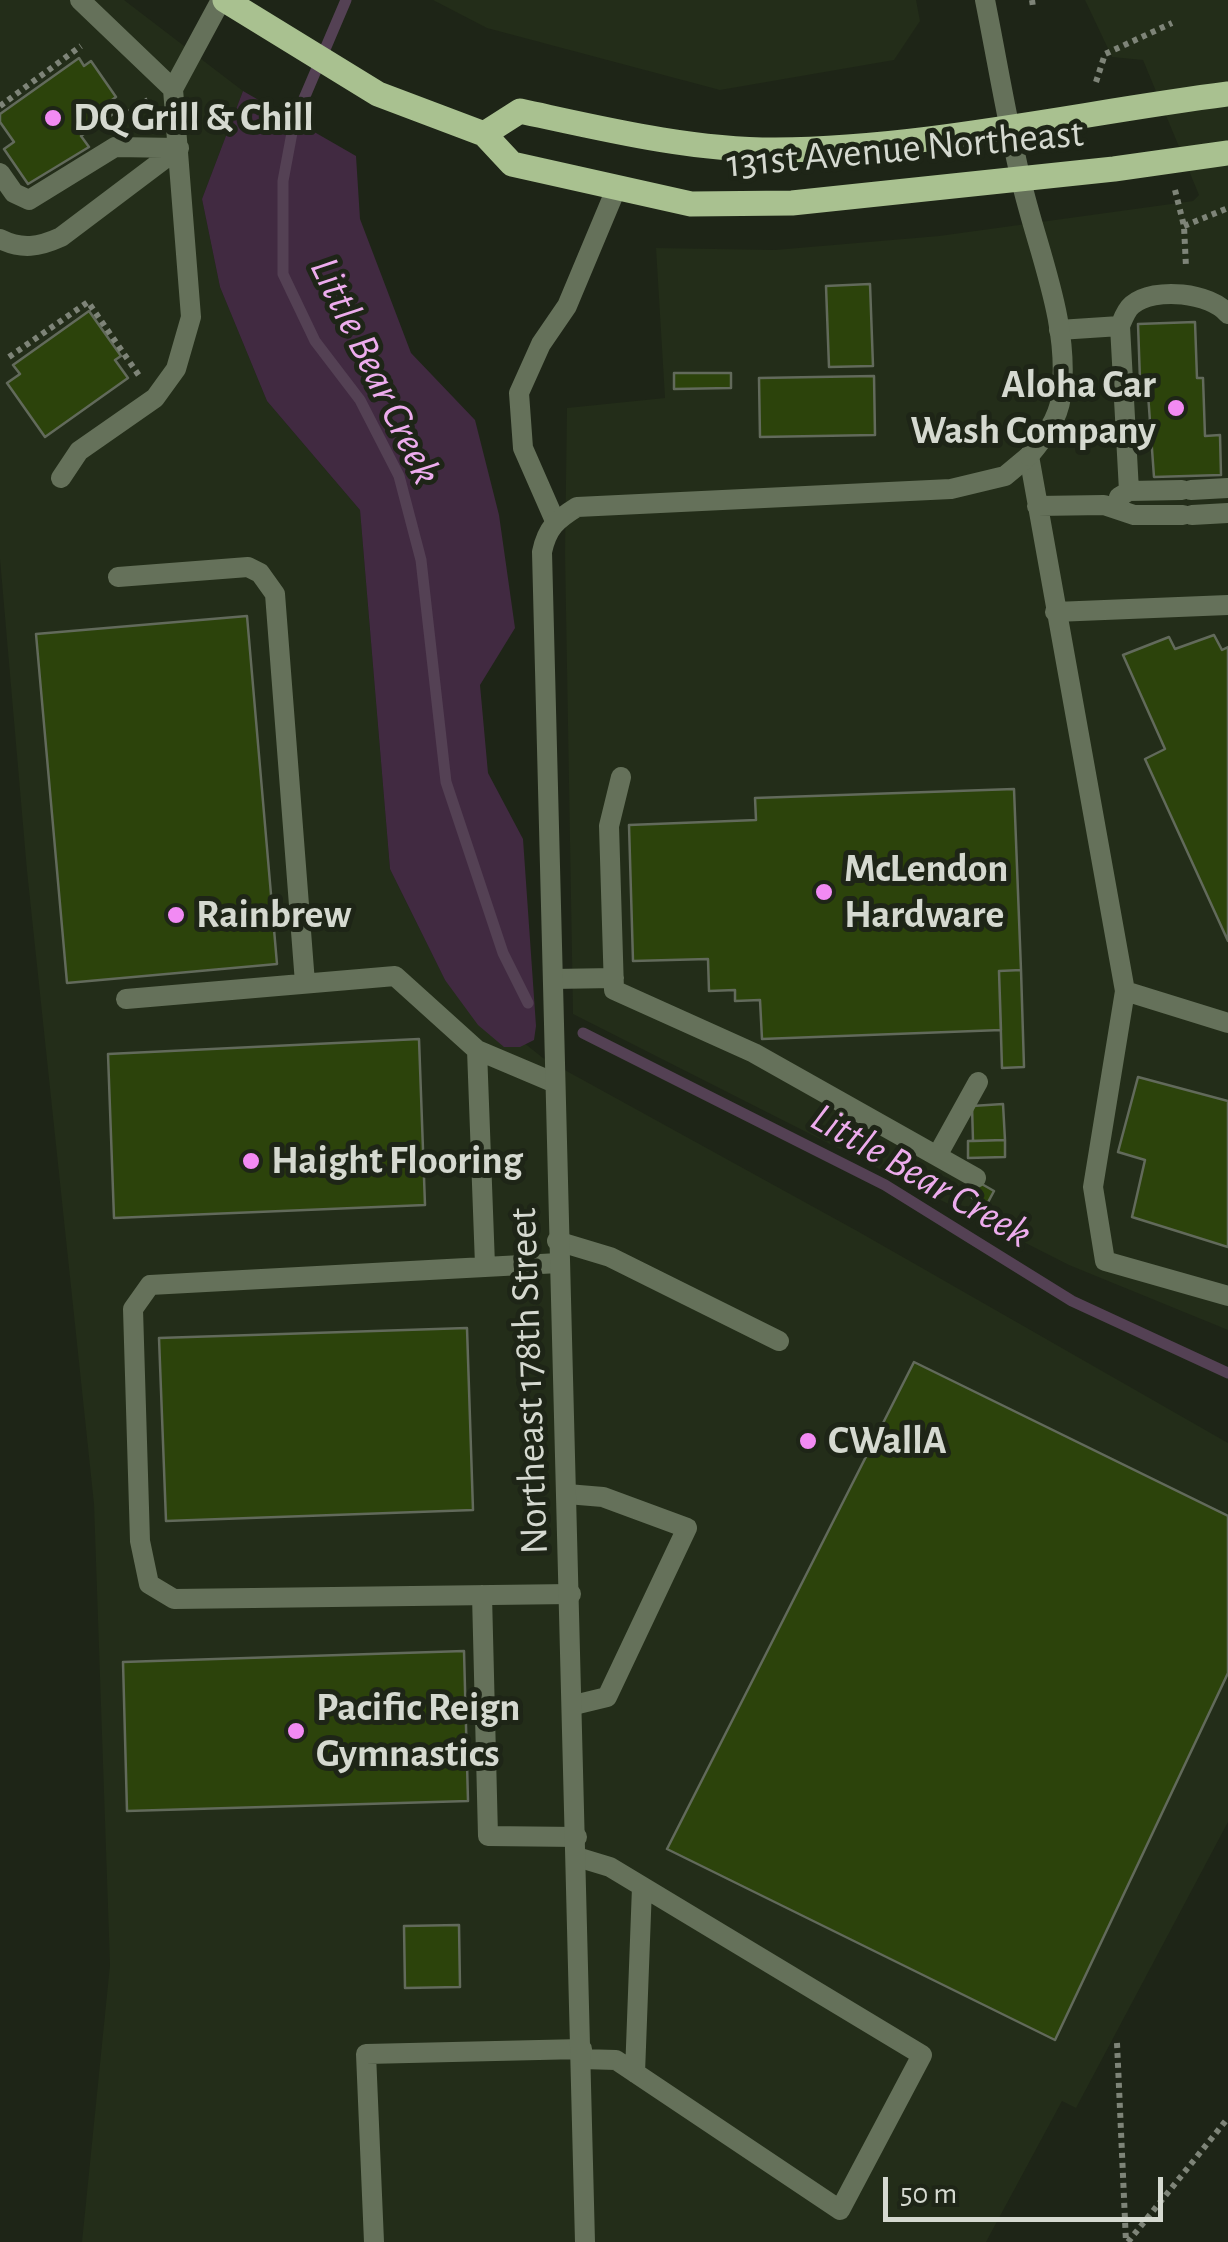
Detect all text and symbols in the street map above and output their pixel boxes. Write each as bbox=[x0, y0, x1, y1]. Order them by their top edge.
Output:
place label: DQ Grill & Chill bbox=[73, 94, 314, 142]
marker: DQ Grill & Chill bbox=[42, 107, 64, 129]
street label: 131st Avenue Northeast bbox=[725, 109, 1085, 189]
water label: Little Bear Creek bbox=[298, 249, 452, 493]
place label: Aloha Car Wash Company bbox=[910, 361, 1156, 455]
marker: Aloha Car Wash Company bbox=[1165, 397, 1187, 419]
place label: McLendon Hardware bbox=[844, 845, 1008, 939]
marker: McLendon Hardware bbox=[813, 881, 835, 903]
place label: Rainbrew bbox=[196, 891, 351, 939]
marker: Rainbrew bbox=[165, 904, 187, 926]
water label: Little Bear Creek bbox=[802, 1093, 1040, 1259]
place label: Haight Flooring bbox=[271, 1137, 523, 1185]
marker: Haight Flooring bbox=[240, 1150, 262, 1172]
street label: Northeast 178th Street bbox=[499, 1207, 559, 1555]
place label: CWallA bbox=[828, 1417, 947, 1465]
marker: CWallA bbox=[797, 1430, 819, 1452]
place label: Pacific Reign Gymnastics bbox=[316, 1684, 520, 1778]
marker: Pacific Reign Gymnastics bbox=[285, 1720, 307, 1742]
scale bar bbox=[888, 2157, 1168, 2219]
text: 50 m bbox=[900, 2179, 957, 2209]

